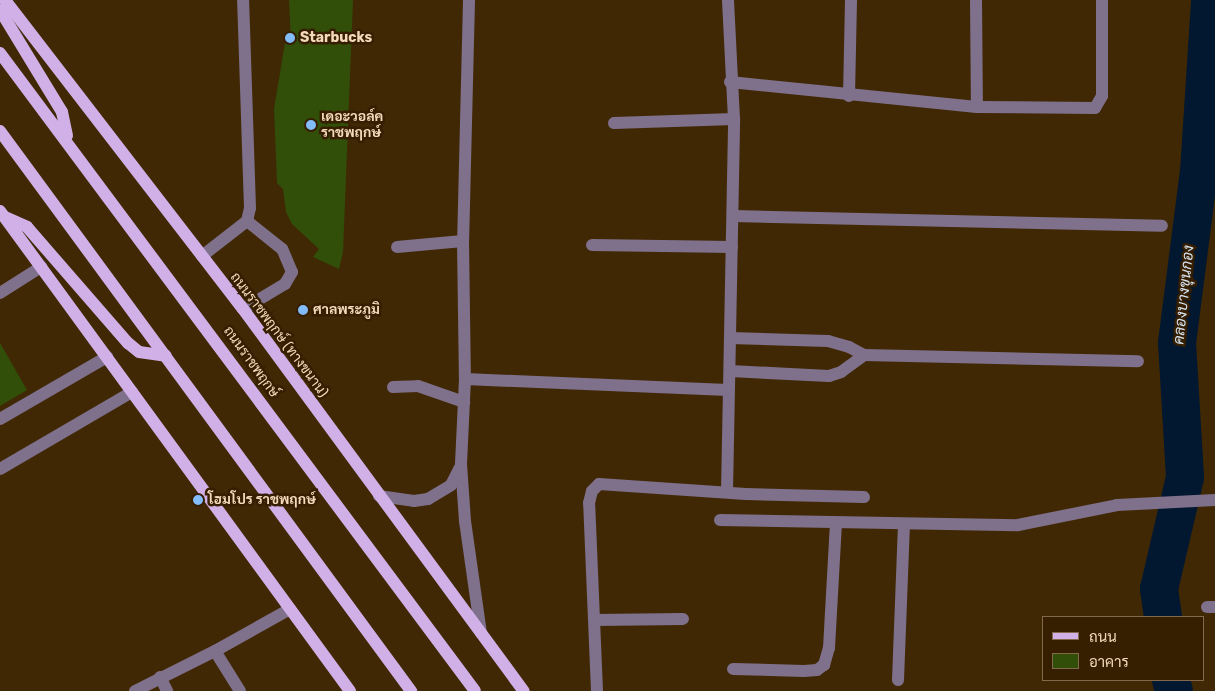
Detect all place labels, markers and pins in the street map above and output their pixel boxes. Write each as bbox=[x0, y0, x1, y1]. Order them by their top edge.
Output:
place label: Starbucks bbox=[300, 30, 372, 46]
marker: Starbucks bbox=[284, 32, 296, 44]
place label: เดอะวอล์ค ราชพฤกษ์ bbox=[321, 109, 383, 142]
marker: เดอะวอล์ค ราชพฤกษ์ bbox=[305, 119, 317, 131]
place label: ศาลพระภูมิ bbox=[313, 302, 380, 318]
marker: ศาลพระภูมิ bbox=[297, 304, 309, 316]
place label: โฮมโปร ราชพฤกษ์ bbox=[208, 492, 316, 508]
marker: โฮมโปร ราชพฤกษ์ bbox=[192, 494, 204, 506]

